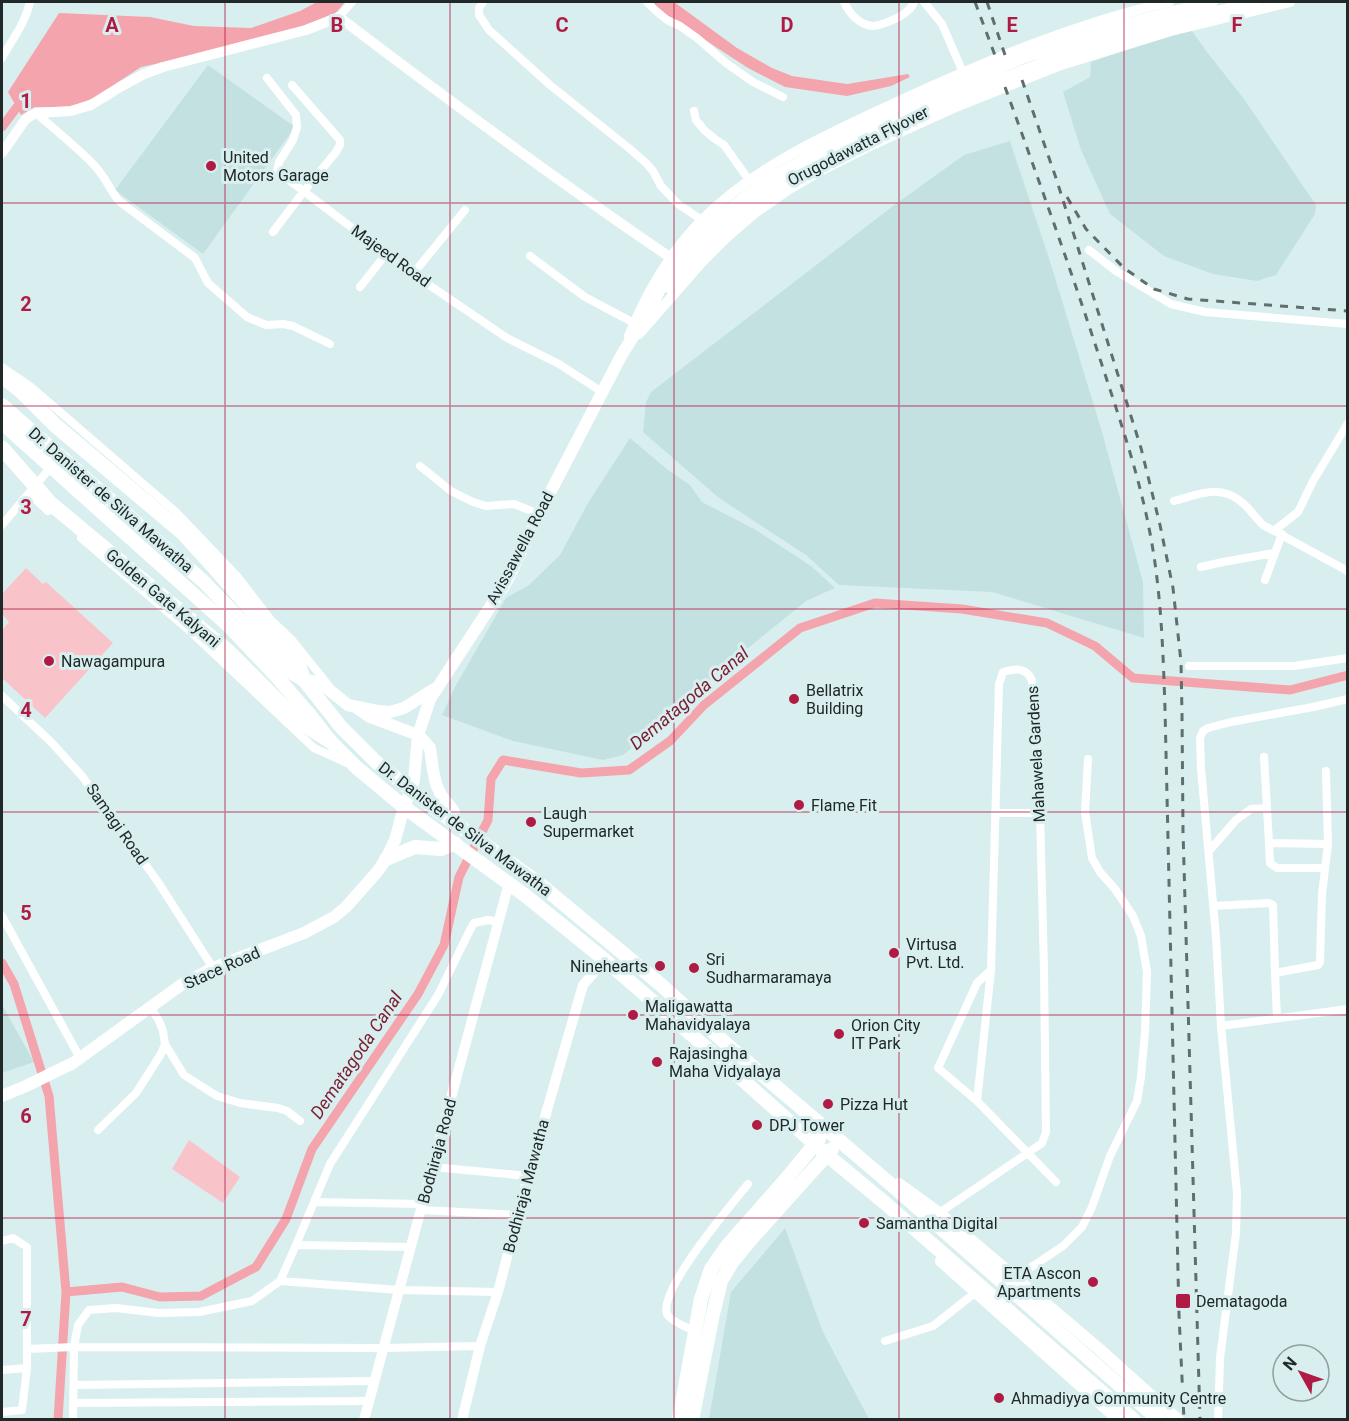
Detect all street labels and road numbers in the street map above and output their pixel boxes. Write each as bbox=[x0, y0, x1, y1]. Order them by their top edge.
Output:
street label: Orugodawatta Flyover bbox=[784, 102, 932, 190]
street label: Majeed Road bbox=[348, 221, 434, 291]
street label: Dr. Danister de Silva Mawatha bbox=[25, 423, 197, 577]
street label: Avissawella Road bbox=[482, 489, 558, 607]
street label: Golden Gate Kalyani bbox=[102, 545, 224, 651]
street label: Mahawela Gardens bbox=[1023, 685, 1049, 823]
street label: Dr. Danister de Silva Mawatha bbox=[375, 758, 555, 900]
street label: Samagi Road bbox=[82, 780, 152, 868]
street label: Stace Road bbox=[181, 943, 263, 993]
street label: Bodhiraja Road bbox=[414, 1096, 460, 1206]
street label: Bodhiraja Mawatha bbox=[499, 1117, 553, 1255]

